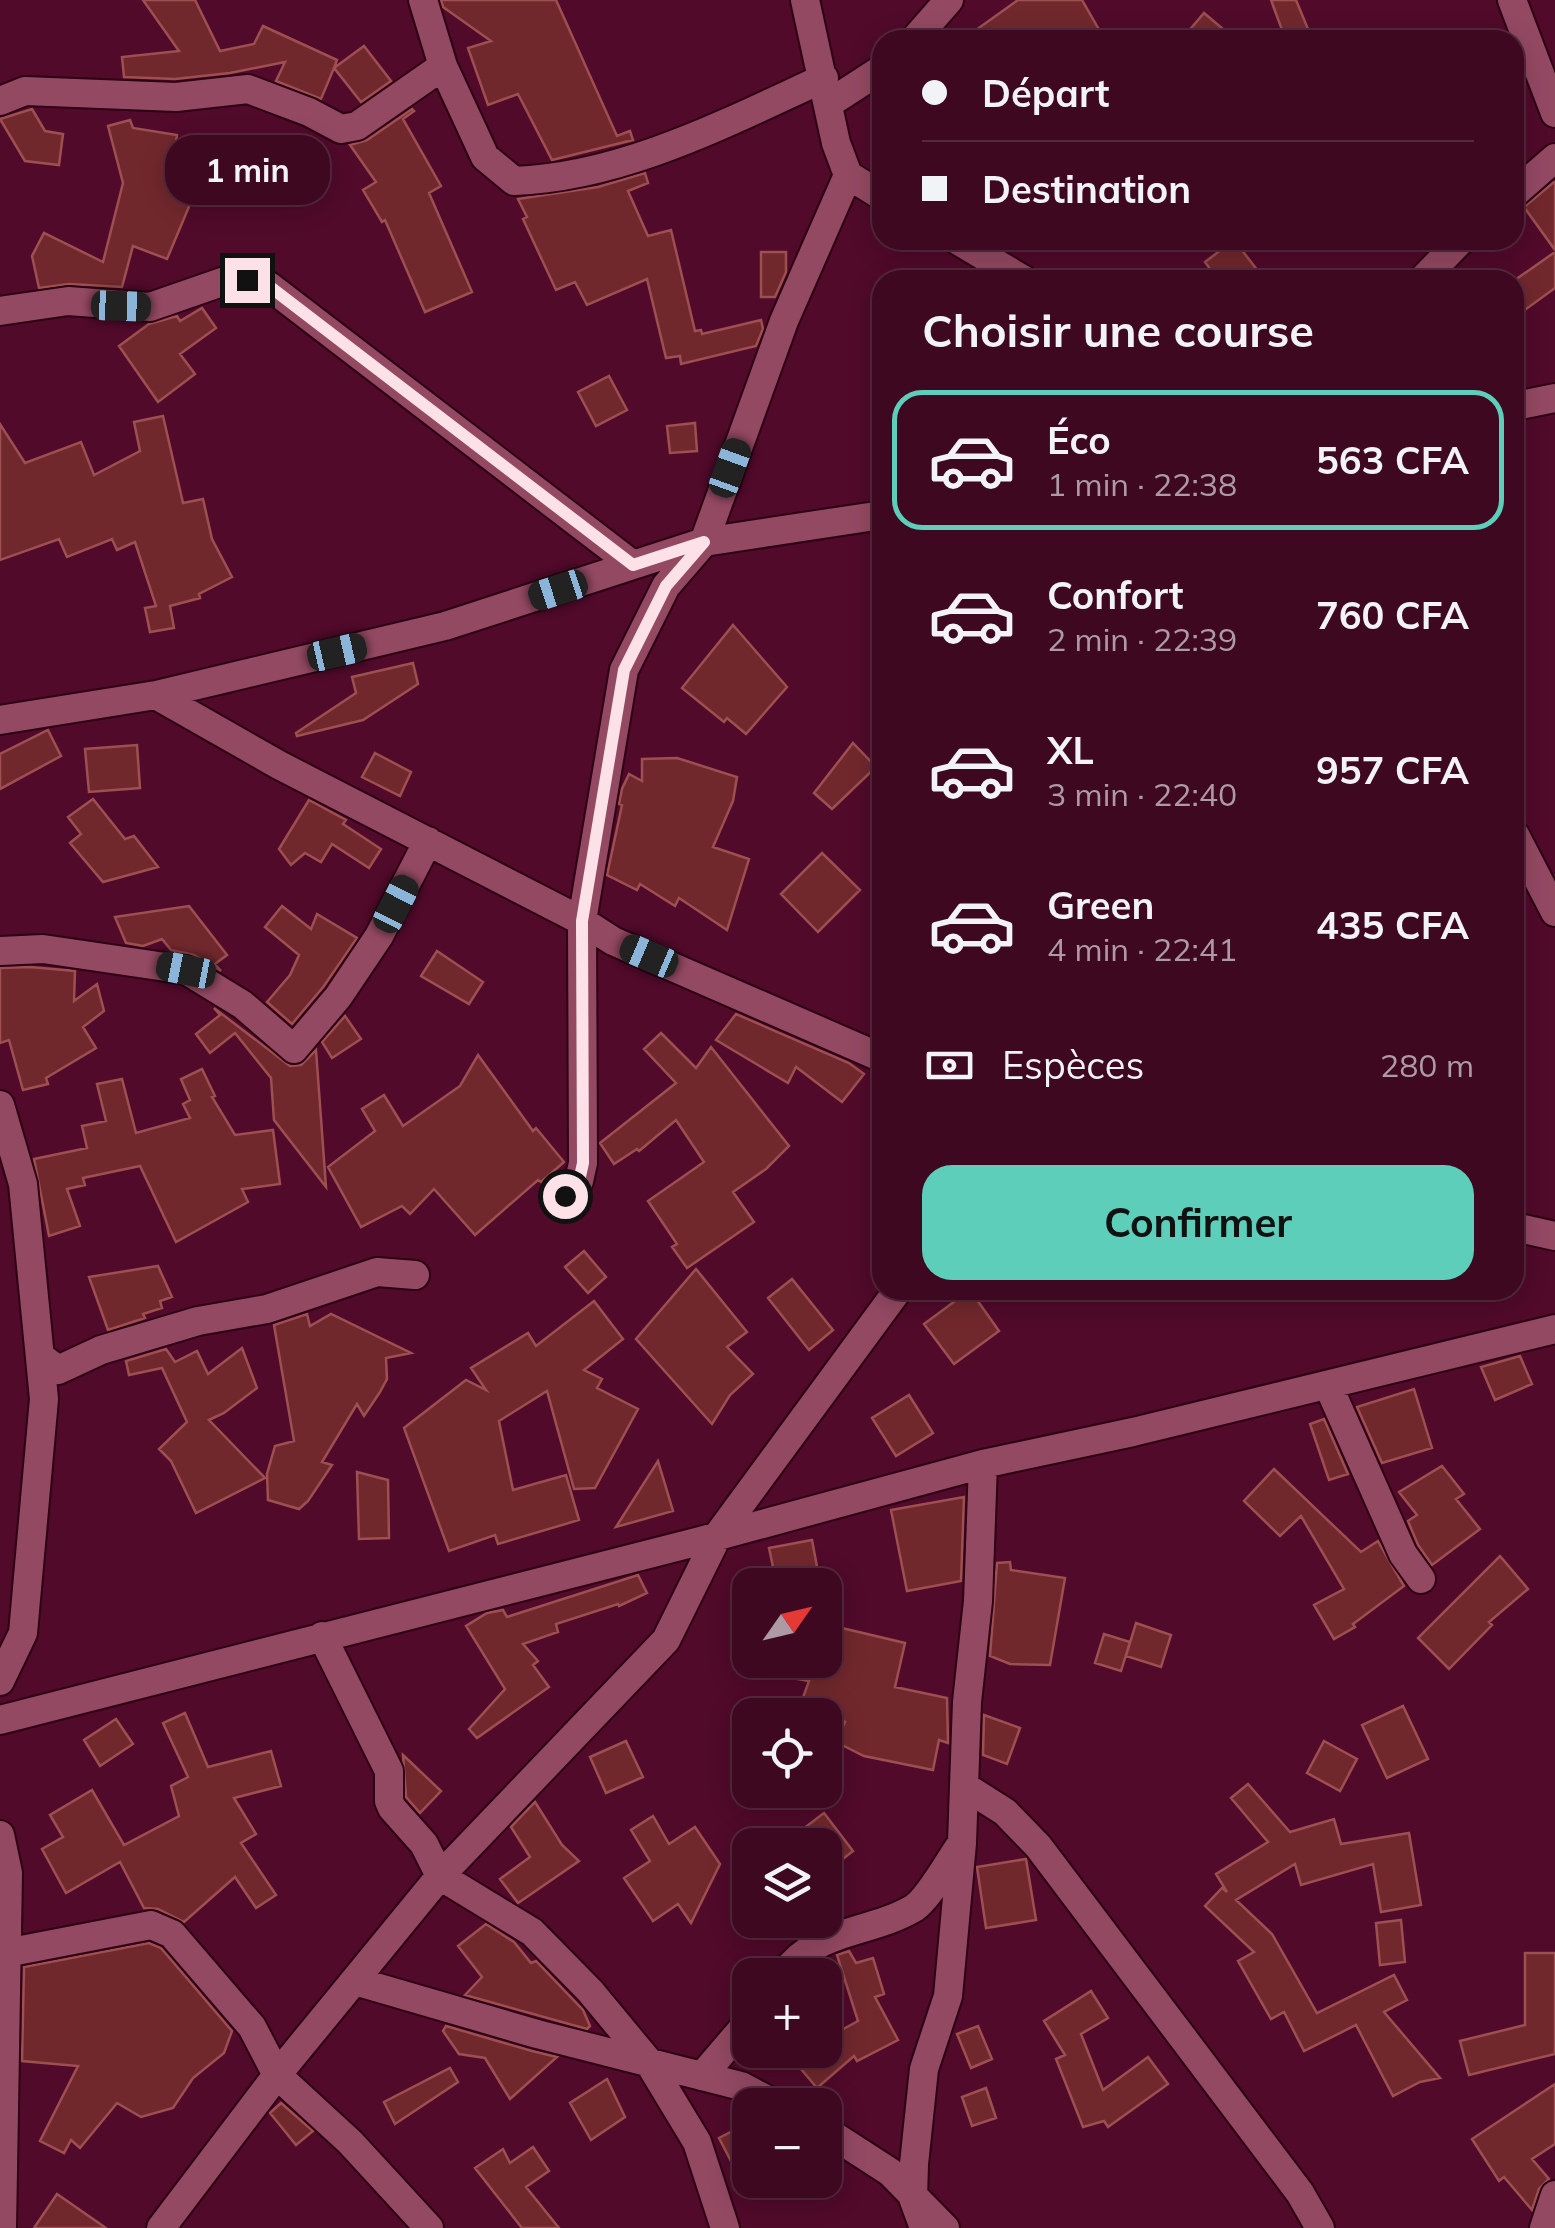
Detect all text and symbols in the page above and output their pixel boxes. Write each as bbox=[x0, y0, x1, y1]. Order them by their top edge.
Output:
text: Départ bbox=[982, 69, 1109, 117]
callout: 1 min bbox=[164, 135, 330, 205]
text: 1 min bbox=[205, 150, 290, 190]
text: Destination bbox=[982, 165, 1191, 213]
route end bbox=[225, 258, 270, 303]
car bbox=[90, 290, 152, 322]
text: Choisir une course bbox=[922, 302, 1314, 358]
icon: car bbox=[927, 415, 1017, 505]
text: Éco bbox=[1047, 416, 1111, 464]
car bbox=[706, 435, 754, 501]
text: 563 CFA bbox=[1316, 436, 1469, 484]
text: 1 min · 22:38 bbox=[1047, 464, 1237, 504]
car bbox=[525, 566, 591, 614]
icon: car bbox=[927, 570, 1017, 660]
text: Confort bbox=[1047, 571, 1184, 619]
text: 760 CFA bbox=[1316, 591, 1469, 639]
text: 2 min · 22:39 bbox=[1047, 619, 1237, 659]
car bbox=[304, 631, 370, 673]
icon: car bbox=[927, 725, 1017, 815]
text: XL bbox=[1047, 726, 1094, 774]
text: 957 CFA bbox=[1316, 746, 1469, 794]
text: 3 min · 22:40 bbox=[1047, 774, 1237, 814]
car bbox=[369, 870, 423, 938]
icon: car bbox=[927, 880, 1017, 970]
text: Green bbox=[1047, 881, 1154, 929]
text: 435 CFA bbox=[1316, 901, 1469, 949]
text: 4 min · 22:41 bbox=[1047, 929, 1237, 969]
car bbox=[616, 930, 682, 982]
car bbox=[154, 950, 218, 990]
icon: cash bbox=[922, 1038, 977, 1093]
text: Espèces bbox=[1002, 1041, 1144, 1089]
text: 280 m bbox=[1380, 1045, 1474, 1085]
button: Confirmer bbox=[922, 1165, 1474, 1280]
route start bbox=[543, 1174, 588, 1219]
north arrow bbox=[732, 1568, 842, 1678]
map controls bbox=[732, 1568, 842, 2198]
button: locate bbox=[732, 1698, 842, 1808]
button: layers bbox=[732, 1828, 842, 1938]
button: + bbox=[732, 1958, 842, 2068]
button: − bbox=[732, 2088, 842, 2198]

